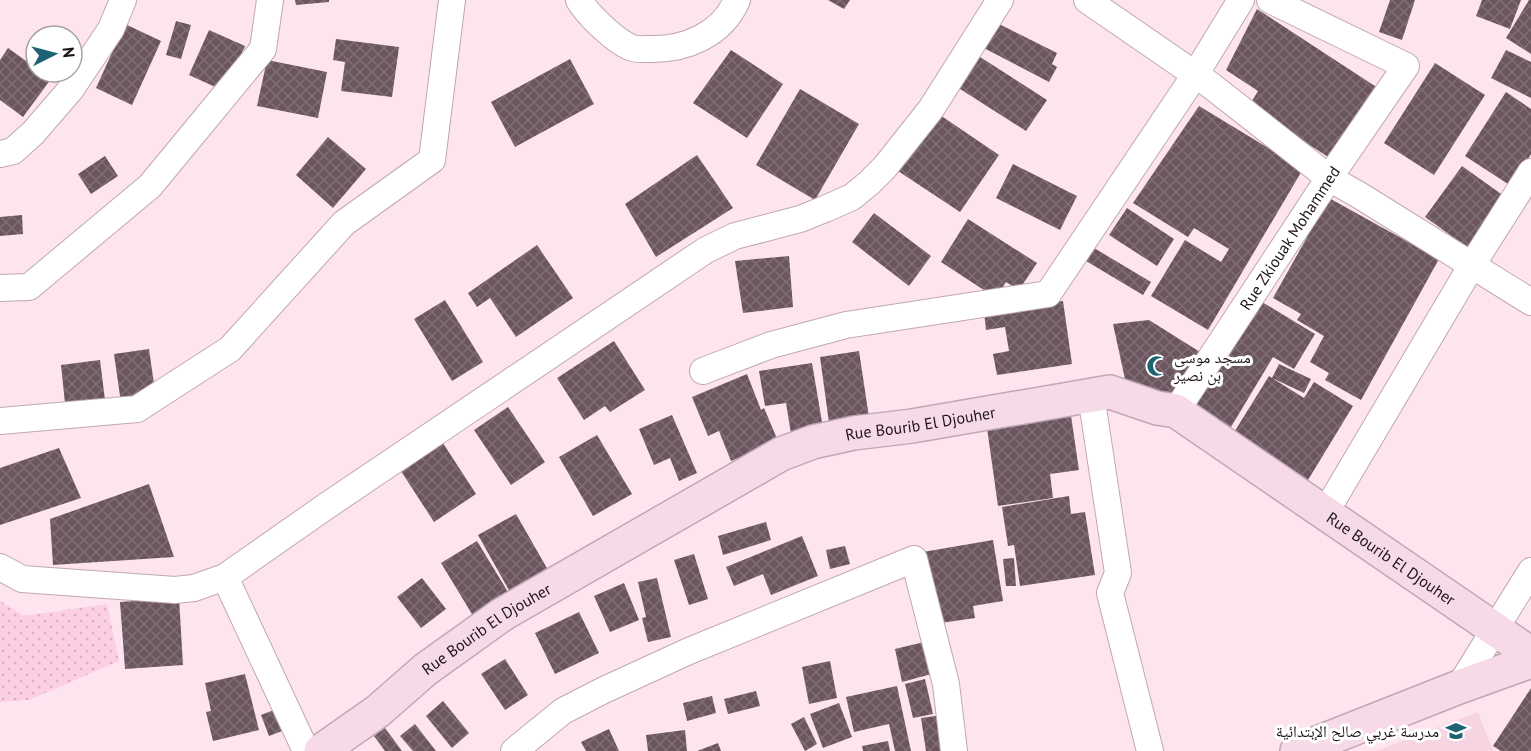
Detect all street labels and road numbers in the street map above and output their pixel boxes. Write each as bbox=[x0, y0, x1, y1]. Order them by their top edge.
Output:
street label: Rue Zkiouak Mohammed bbox=[1235, 162, 1344, 314]
street label: Rue Bourib El Djouher bbox=[843, 402, 997, 445]
street label: Rue Bourib El Djouher bbox=[1323, 507, 1460, 610]
street label: Rue Bourib El Djouher bbox=[418, 578, 555, 679]

